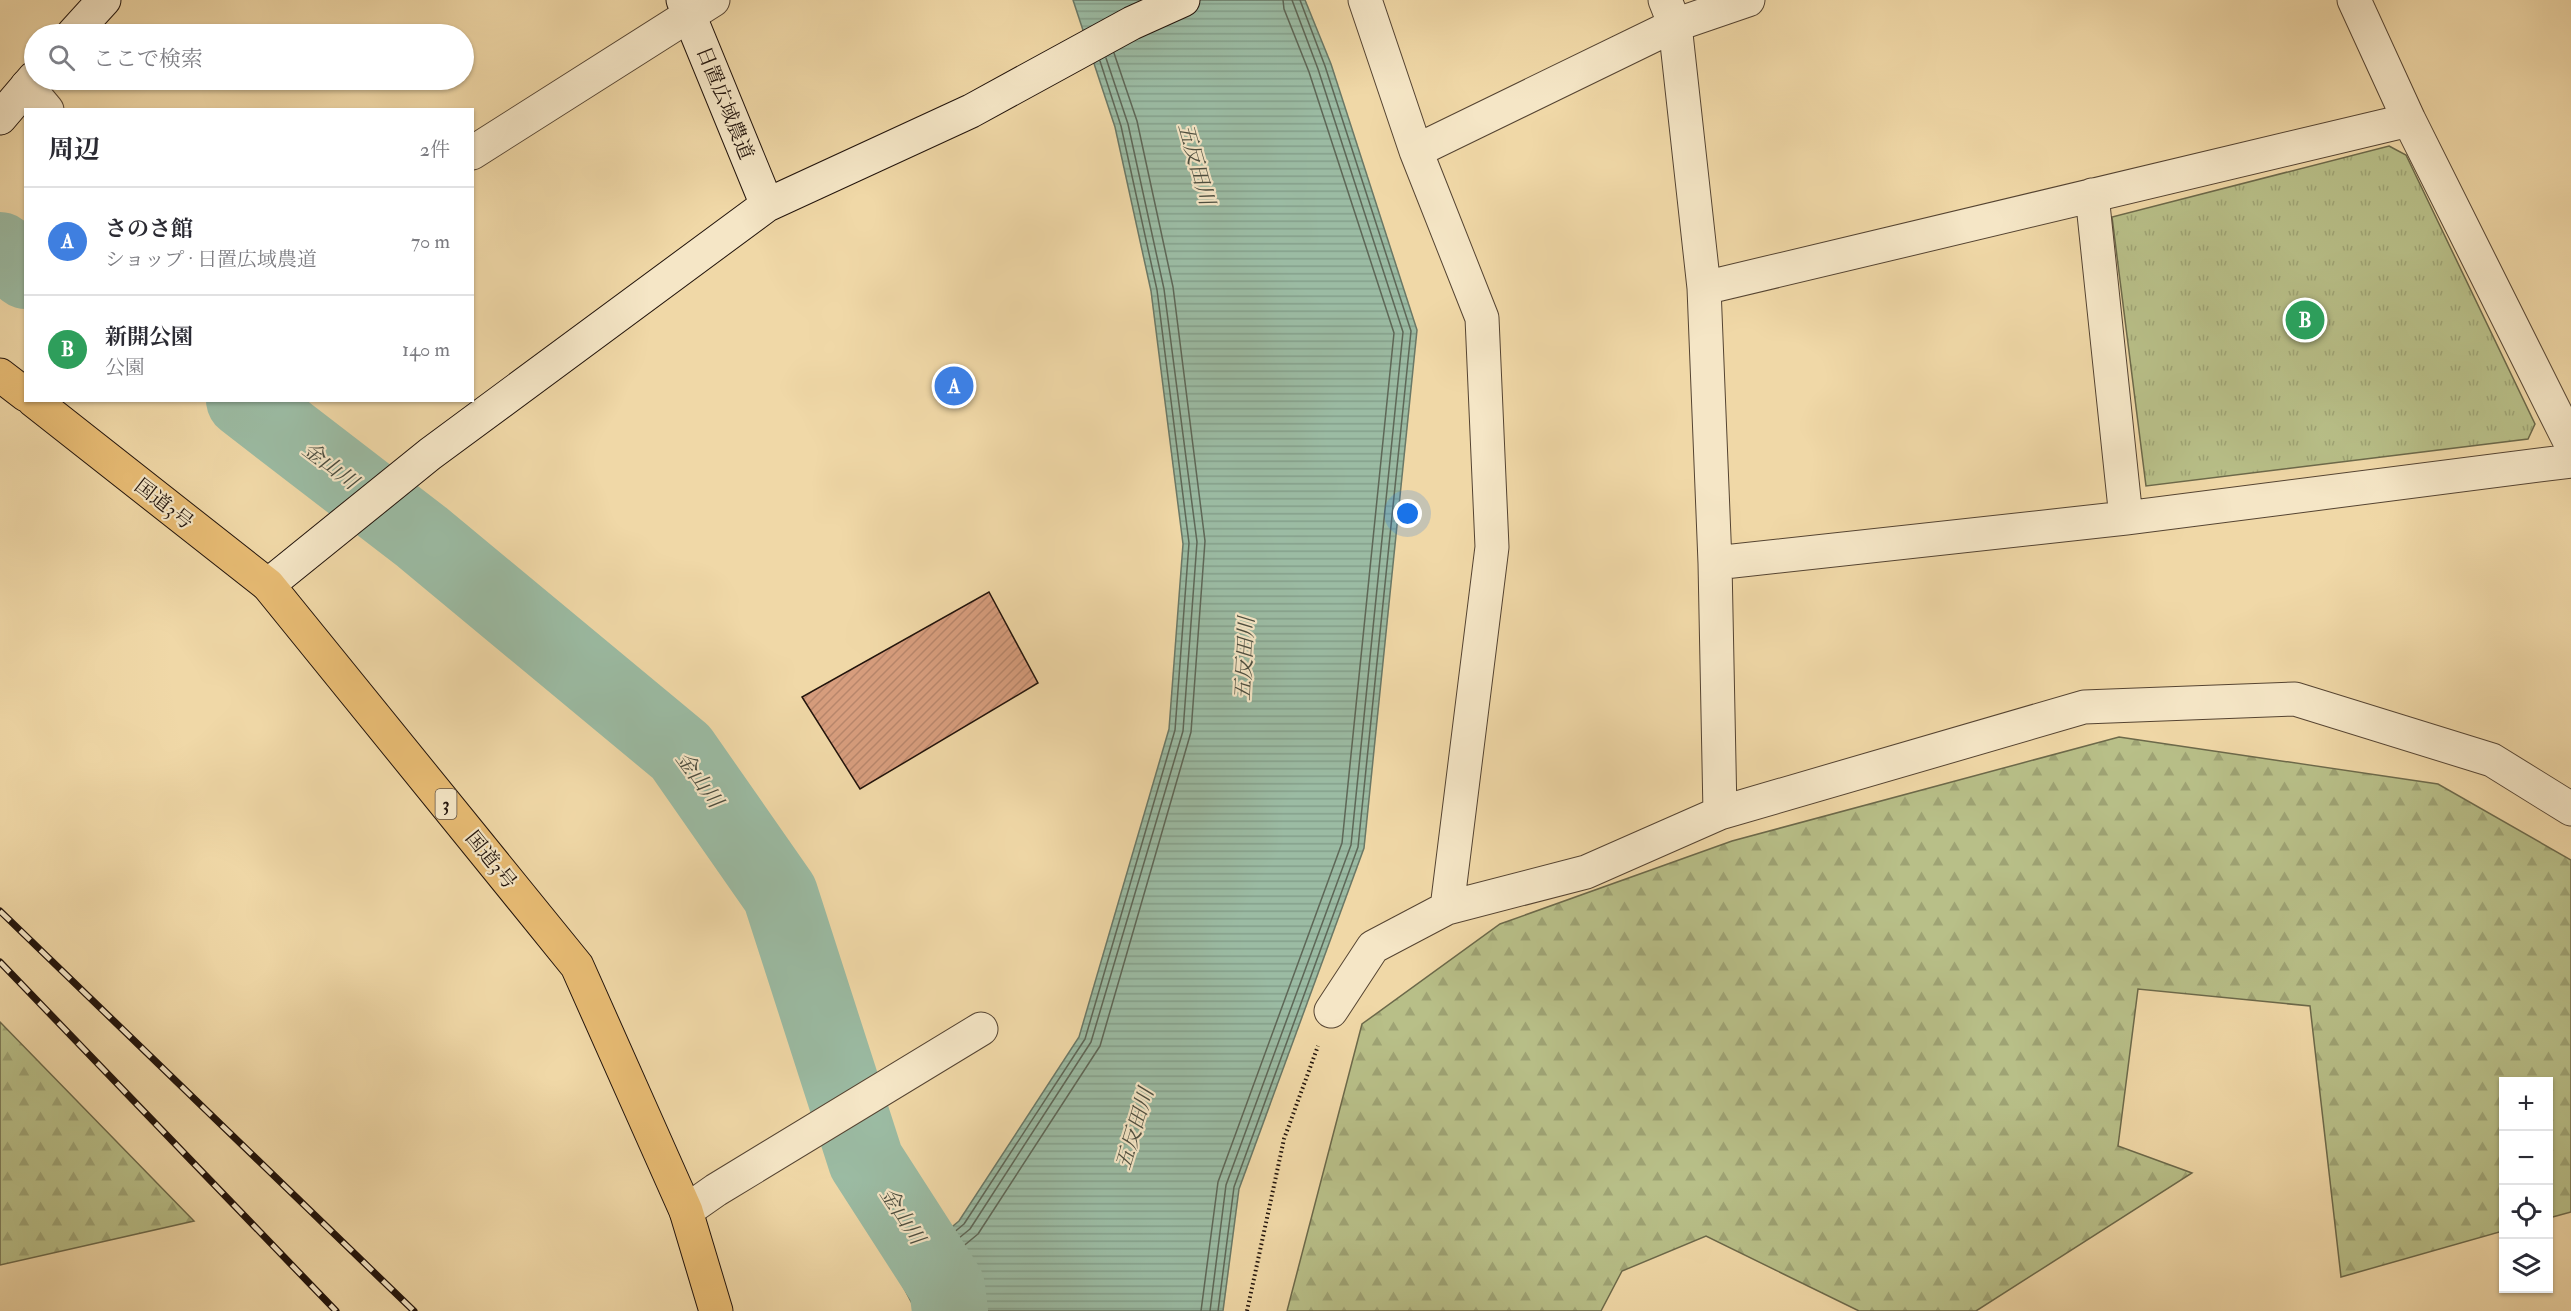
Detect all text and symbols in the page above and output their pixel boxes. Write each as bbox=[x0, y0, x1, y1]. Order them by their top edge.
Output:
search box bbox=[24, 24, 474, 90]
icon: search bbox=[45, 41, 78, 74]
street label: 日置広域農道 bbox=[691, 43, 759, 163]
text: ここで検索 bbox=[93, 45, 203, 73]
water label: 五反田川 bbox=[1171, 120, 1221, 210]
text: 周辺 bbox=[48, 134, 100, 166]
text: 2件 bbox=[420, 137, 450, 162]
text: さのさ館 bbox=[105, 215, 193, 243]
text: A bbox=[61, 229, 74, 254]
text: 70 m bbox=[411, 229, 450, 254]
text: ショップ · 日置広域農道 bbox=[105, 247, 317, 272]
pin: B bbox=[2286, 298, 2324, 342]
text: 新開公園 bbox=[105, 323, 193, 351]
text: B bbox=[61, 337, 74, 362]
text: 140 m bbox=[402, 337, 450, 362]
text: 公園 bbox=[105, 355, 145, 380]
pin: A bbox=[934, 364, 974, 408]
water label: 金山川 bbox=[297, 436, 365, 497]
street label: 国道3号 bbox=[130, 473, 198, 535]
your location bbox=[1393, 499, 1422, 528]
water label: 五反田川 bbox=[1229, 614, 1261, 702]
water label: 金山川 bbox=[670, 747, 730, 815]
road number: 3 bbox=[436, 789, 456, 819]
street label: 国道3号 bbox=[460, 826, 522, 894]
map controls bbox=[2499, 1077, 2553, 1293]
button: + bbox=[2499, 1077, 2553, 1131]
water label: 五反田川 bbox=[1110, 1083, 1161, 1173]
button: − bbox=[2499, 1131, 2553, 1185]
water label: 金山川 bbox=[874, 1182, 932, 1251]
button: locate bbox=[2499, 1185, 2553, 1239]
button: layers bbox=[2499, 1239, 2553, 1293]

